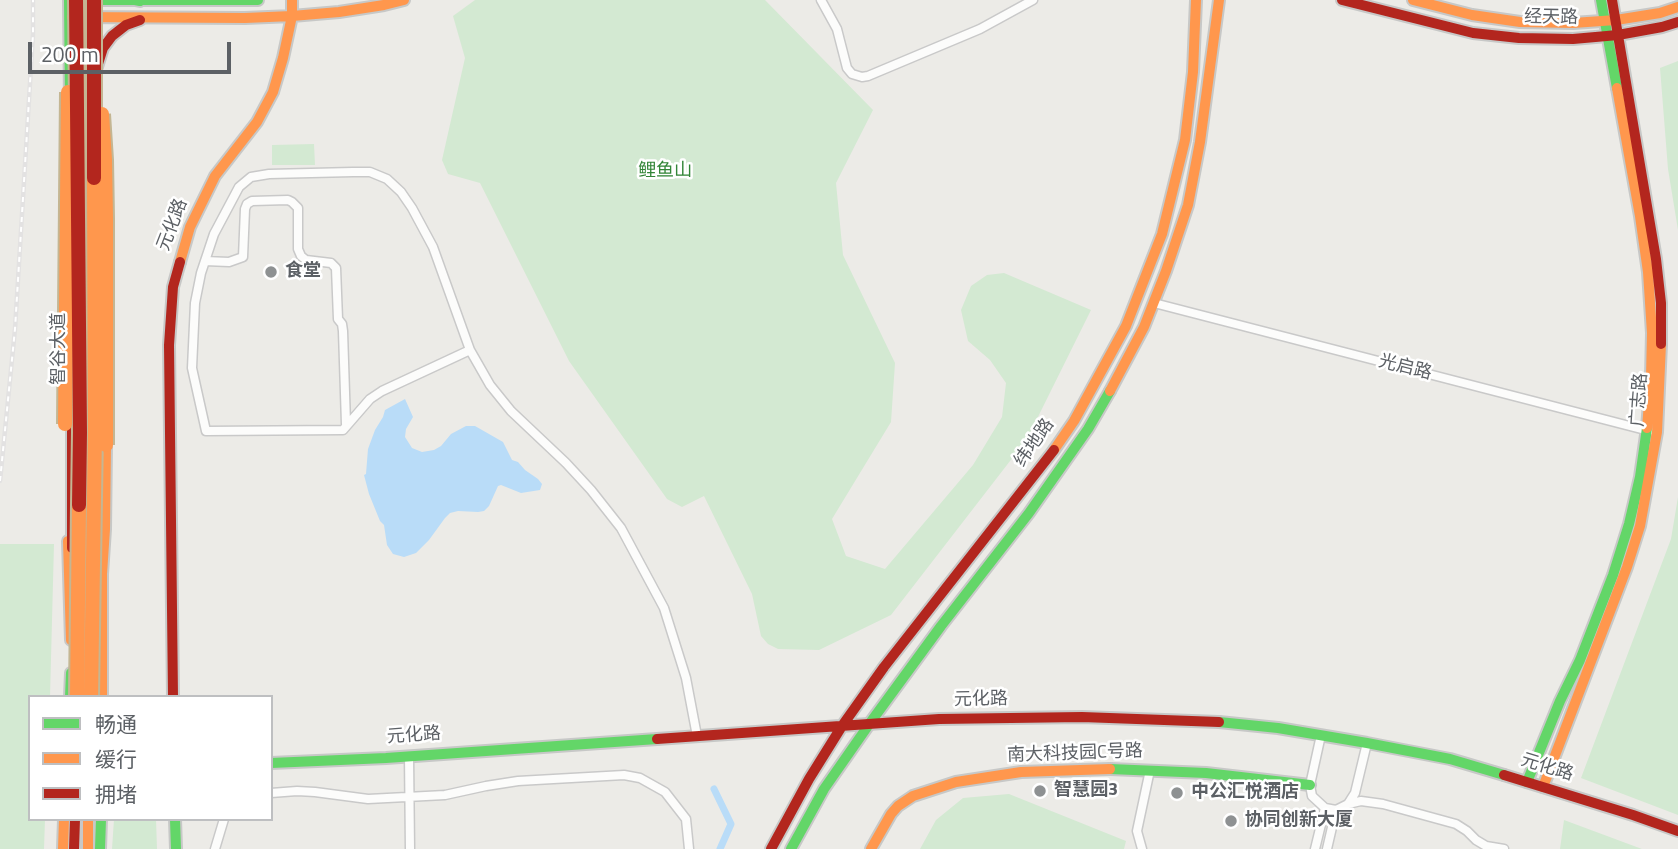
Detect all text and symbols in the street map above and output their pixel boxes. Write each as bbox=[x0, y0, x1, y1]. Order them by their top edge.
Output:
street label: 经天路 bbox=[1524, 7, 1578, 29]
scale bar bbox=[32, 28, 234, 72]
text: 200 m bbox=[41, 38, 98, 70]
park label: 鲤鱼山 bbox=[638, 161, 692, 183]
street label: 元化路 bbox=[153, 196, 193, 254]
place label: 食堂 bbox=[285, 261, 321, 283]
marker: 食堂 bbox=[263, 264, 279, 280]
street label: 智谷大道 bbox=[49, 313, 71, 385]
street label: 光启路 bbox=[1376, 351, 1434, 385]
street label: 广志路 bbox=[1627, 372, 1653, 428]
street label: 纬地路 bbox=[1011, 415, 1059, 471]
street label: 元化路 bbox=[954, 689, 1008, 711]
legend bbox=[28, 695, 273, 821]
text: 畅通 bbox=[95, 708, 137, 740]
street label: 元化路 bbox=[386, 723, 442, 749]
street label: 南大科技园C号路 bbox=[1007, 741, 1143, 767]
text: 缓行 bbox=[95, 743, 137, 775]
street label: 元化路 bbox=[1518, 750, 1576, 786]
text: 拥堵 bbox=[95, 778, 137, 810]
place label: 智慧园3 bbox=[1054, 780, 1118, 802]
place label: 中公汇悦酒店 bbox=[1191, 782, 1299, 804]
marker: 智慧园3 bbox=[1032, 783, 1048, 799]
marker: 中公汇悦酒店 bbox=[1169, 785, 1185, 801]
place label: 协同创新大厦 bbox=[1245, 810, 1353, 832]
marker: 协同创新大厦 bbox=[1223, 813, 1239, 829]

